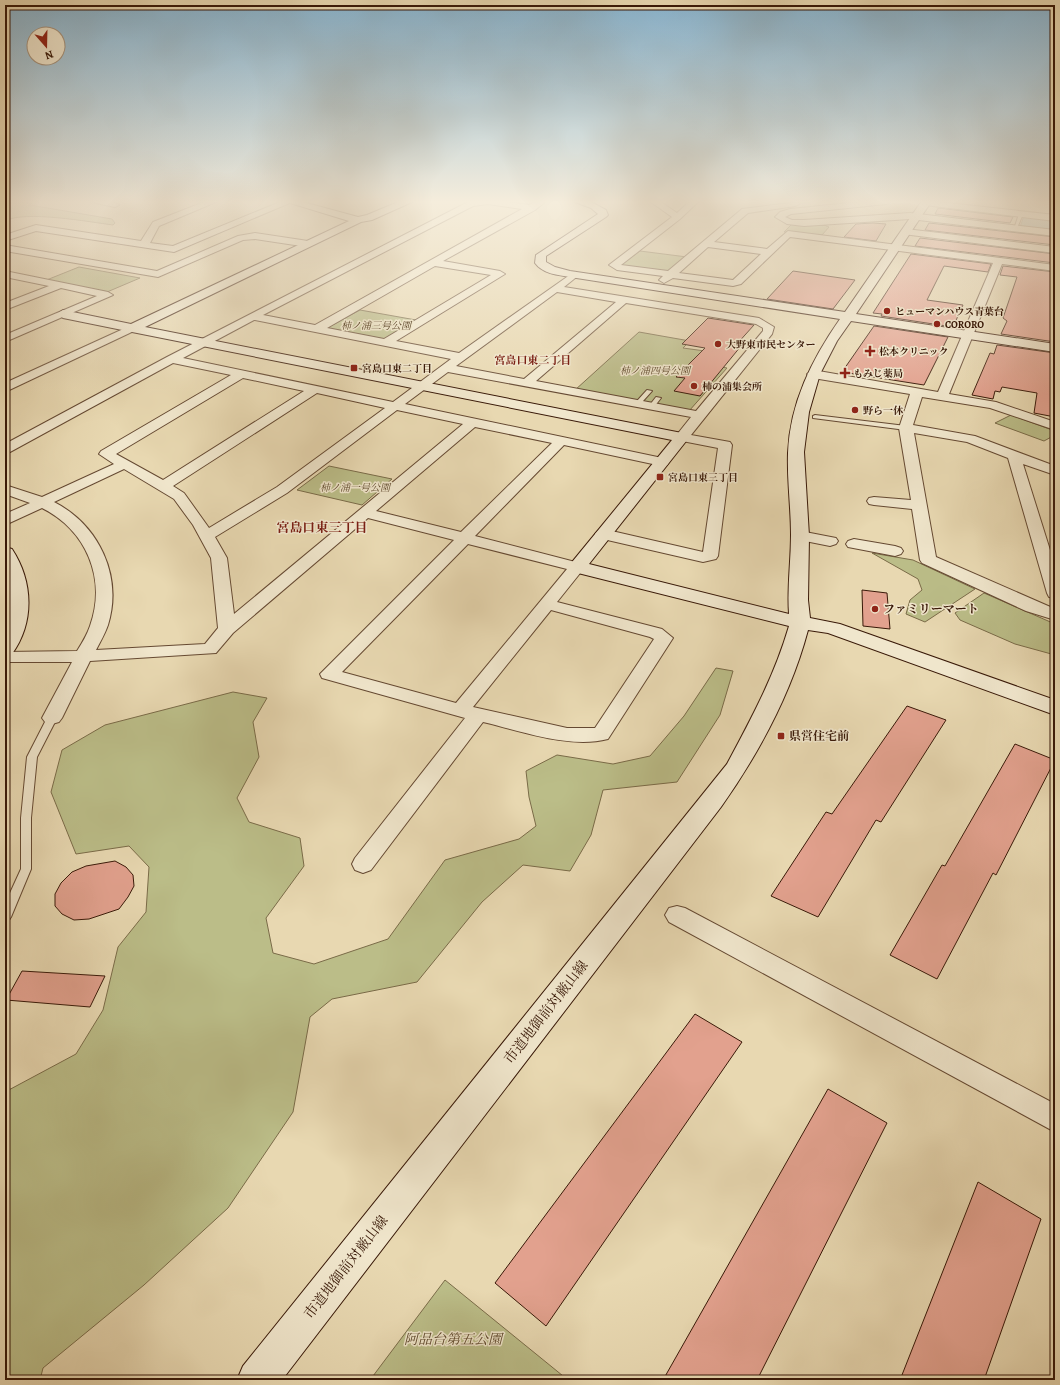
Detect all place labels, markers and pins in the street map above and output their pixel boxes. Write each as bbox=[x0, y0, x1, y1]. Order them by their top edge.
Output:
place label: ヒューマンハウス青葉台 bbox=[895, 305, 1004, 318]
marker: ヒューマンハウス青葉台 bbox=[882, 306, 892, 316]
place label: CORORO bbox=[945, 318, 984, 331]
marker: CORORO bbox=[932, 319, 942, 329]
place label: 大野東市民センター bbox=[726, 338, 816, 351]
marker: 大野東市民センター bbox=[713, 339, 723, 349]
marker: 松本クリニック bbox=[864, 345, 876, 357]
place label: 松本クリニック bbox=[879, 345, 948, 358]
place label: 宮島口東二丁目 bbox=[362, 362, 432, 375]
marker: 宮島口東二丁目 bbox=[349, 363, 359, 373]
place label: もみじ薬局 bbox=[853, 367, 903, 380]
marker: もみじ薬局 bbox=[840, 368, 850, 378]
place label: 柿の浦集会所 bbox=[702, 380, 762, 393]
marker: 柿の浦集会所 bbox=[689, 381, 699, 391]
place label: 野ら一休 bbox=[863, 404, 904, 417]
marker: 野ら一休 bbox=[850, 405, 860, 415]
place label: 宮島口東三丁目 bbox=[668, 471, 738, 484]
marker: 宮島口東三丁目 bbox=[655, 472, 665, 482]
place label: ファミリーマート bbox=[883, 601, 979, 617]
marker: ファミリーマート bbox=[870, 604, 880, 614]
place label: 県営住宅前 bbox=[789, 728, 849, 744]
marker: 県営住宅前 bbox=[776, 731, 786, 741]

